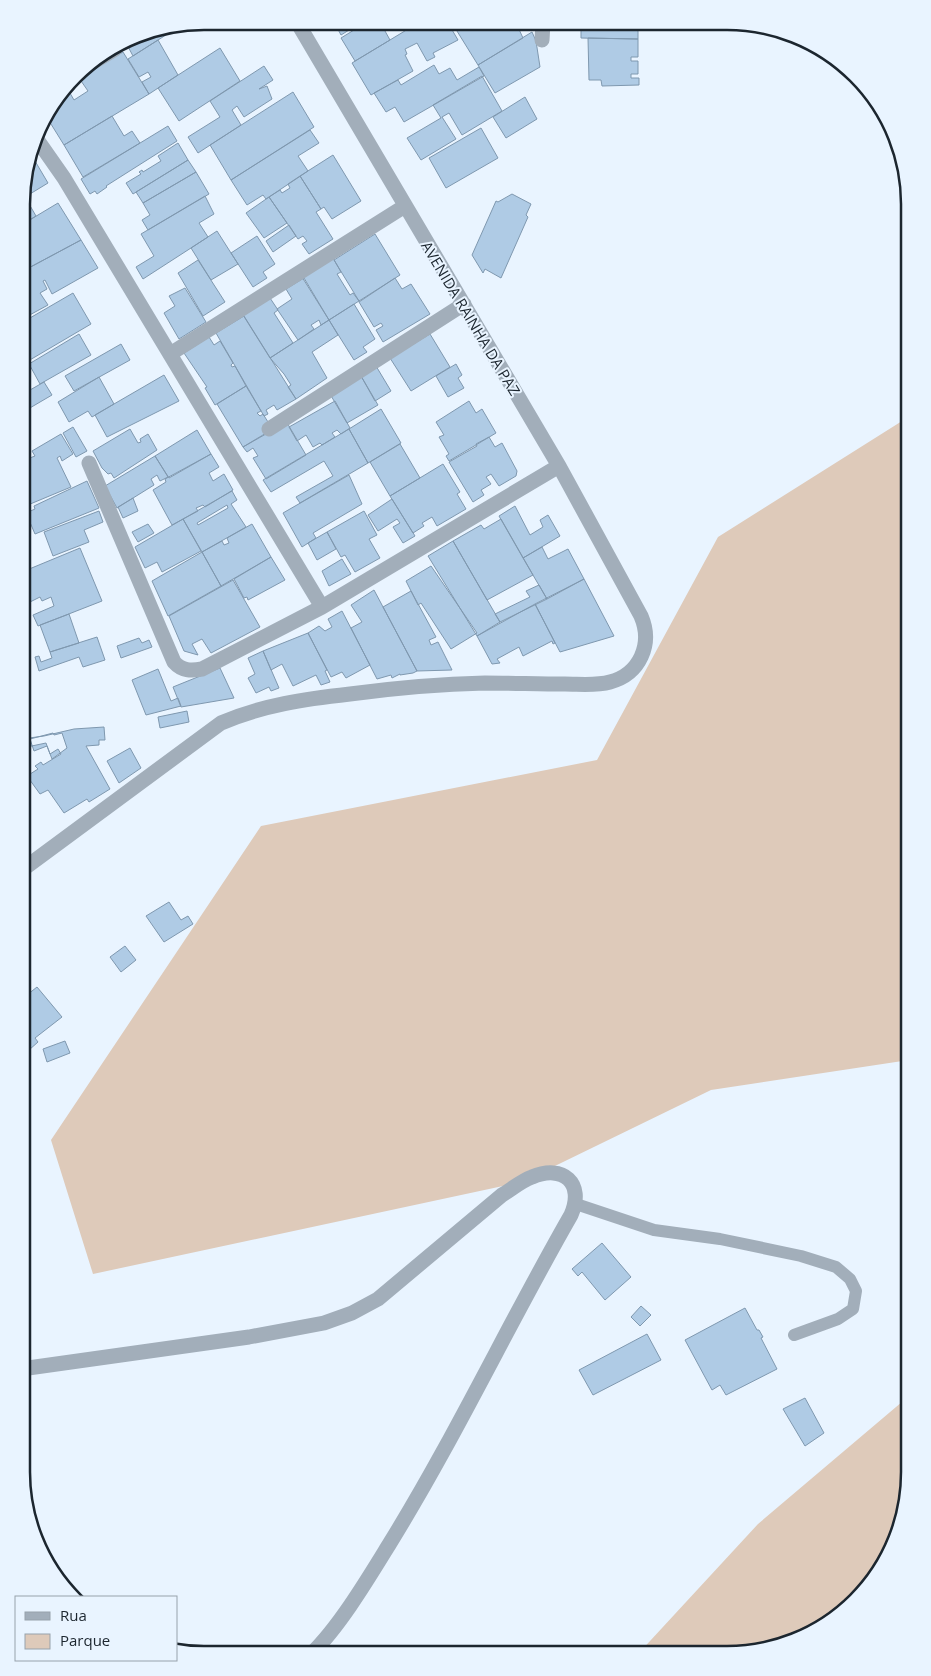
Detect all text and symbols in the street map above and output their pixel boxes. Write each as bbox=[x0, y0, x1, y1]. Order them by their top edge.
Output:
street label: AVENIDA RAINHA DA PAZ bbox=[417, 237, 525, 399]
legend bbox=[15, 1596, 178, 1661]
text: Rua bbox=[60, 1605, 87, 1625]
text: Parque bbox=[60, 1630, 110, 1650]

